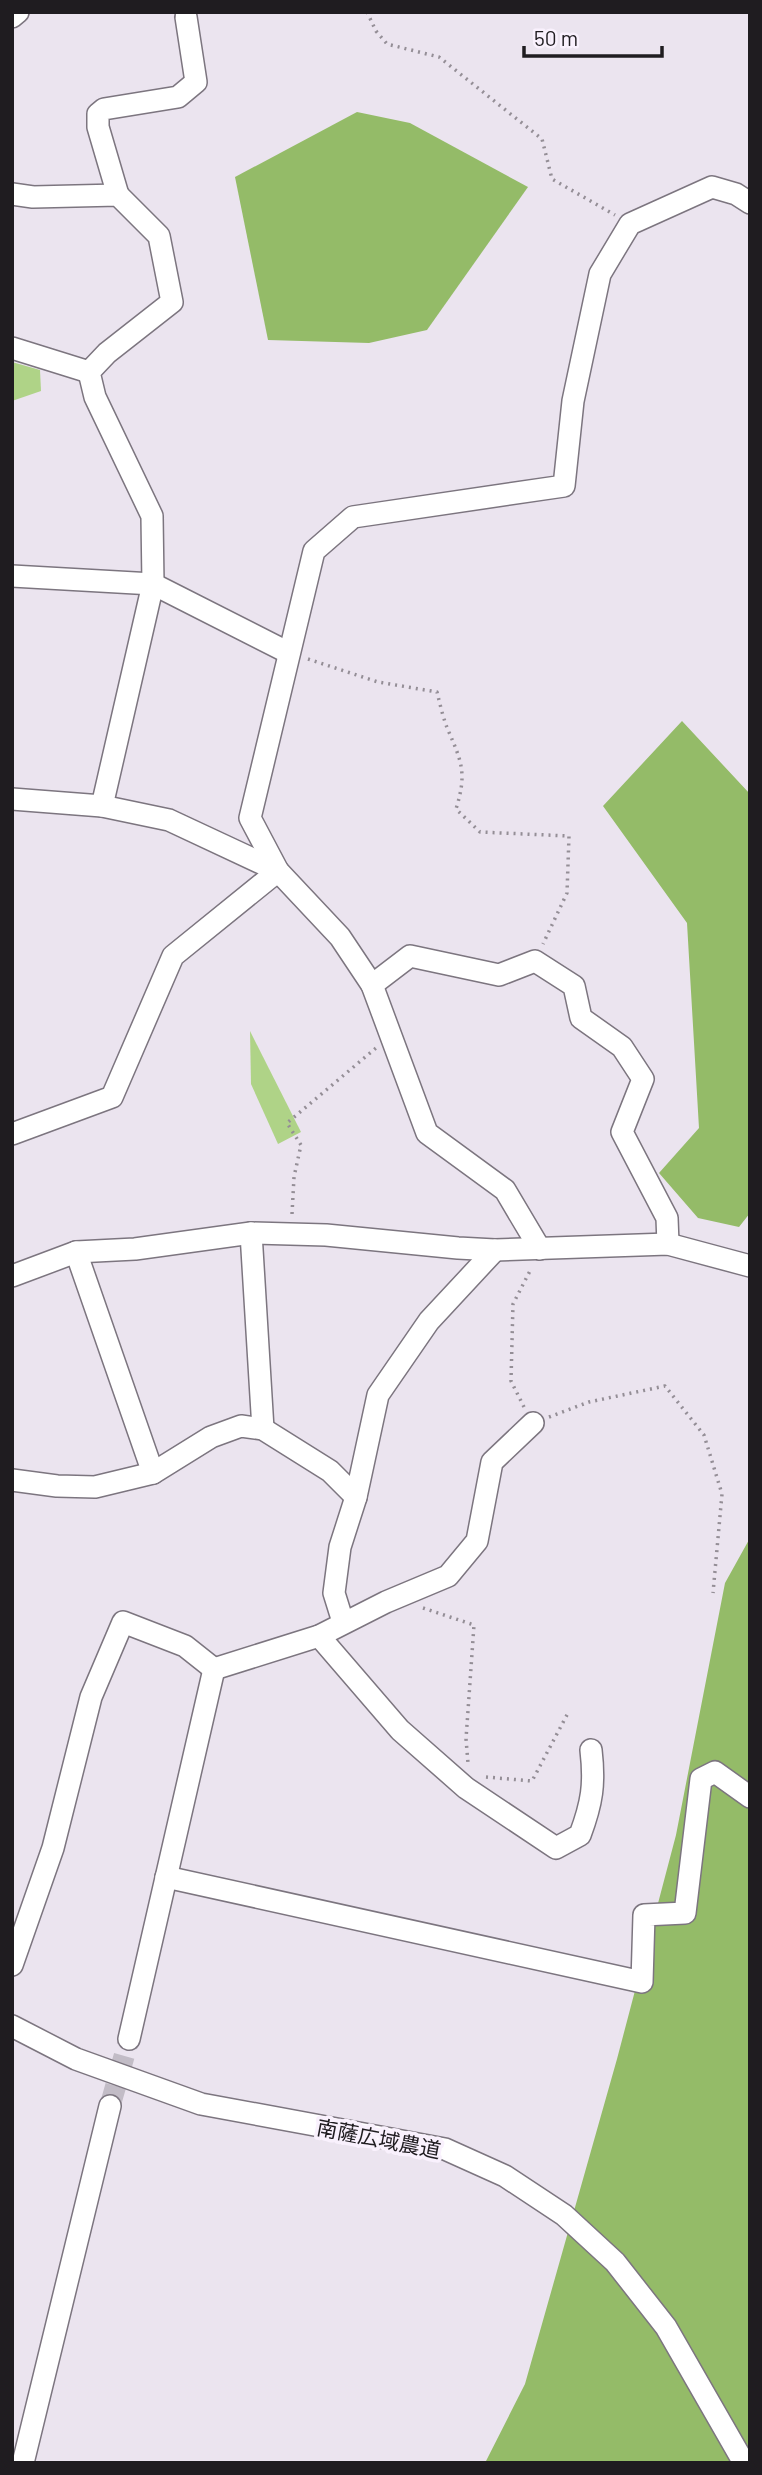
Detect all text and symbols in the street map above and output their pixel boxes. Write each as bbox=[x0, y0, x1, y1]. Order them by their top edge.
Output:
scale bar bbox=[524, 14, 662, 58]
text: 50 m bbox=[534, 25, 578, 50]
street label: 南薩広域農道 bbox=[315, 2114, 443, 2162]

